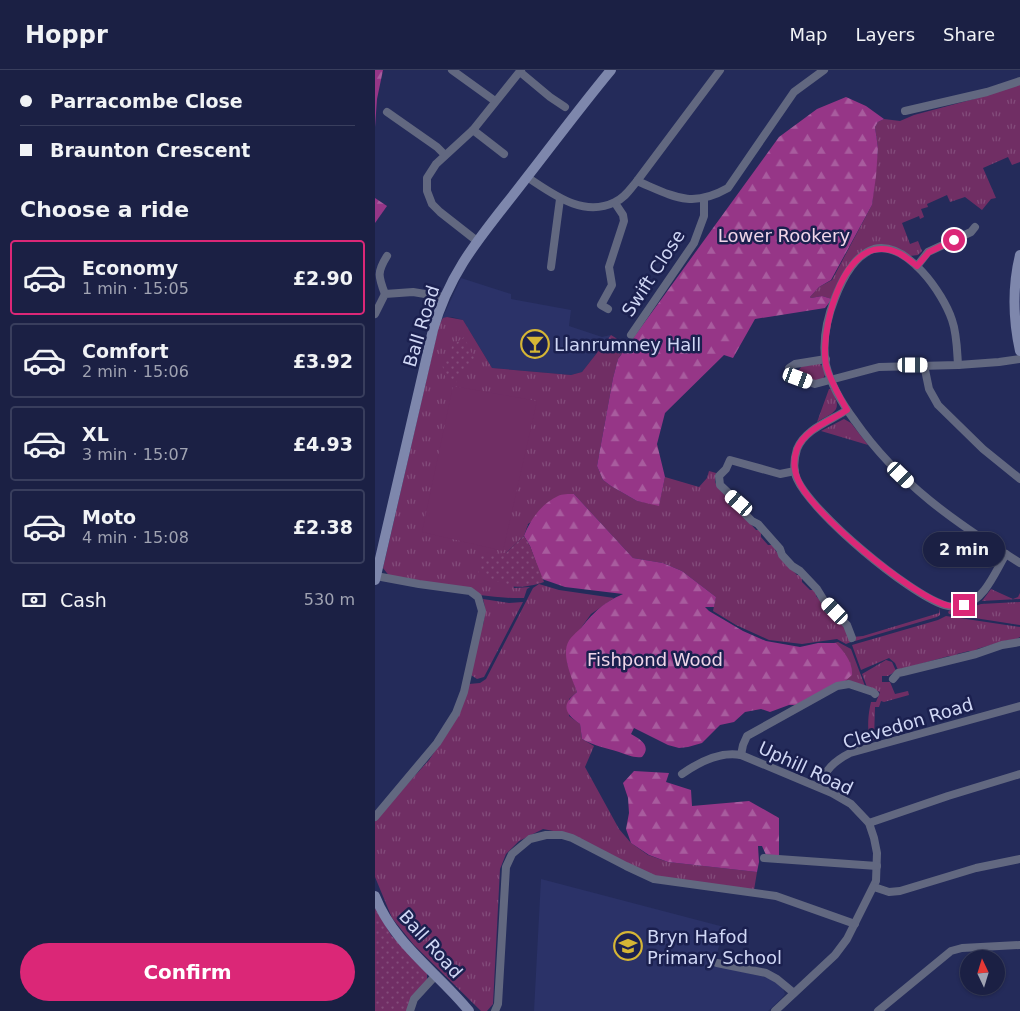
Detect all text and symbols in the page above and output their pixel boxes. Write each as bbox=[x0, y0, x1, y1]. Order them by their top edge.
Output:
text: Hoppr bbox=[25, 21, 108, 49]
text: Map bbox=[789, 24, 827, 45]
text: Layers bbox=[855, 24, 915, 45]
text: Share bbox=[943, 24, 995, 45]
text: Parracombe Close bbox=[50, 90, 243, 112]
text: Braunton Crescent bbox=[50, 139, 250, 161]
text: Choose a ride bbox=[20, 197, 189, 222]
park label: Lower Rookery bbox=[718, 225, 850, 246]
street label: Swift Close bbox=[617, 226, 689, 320]
route start bbox=[943, 229, 965, 251]
icon: car bbox=[22, 255, 67, 300]
text: Economy bbox=[82, 257, 178, 279]
text: £2.90 bbox=[293, 267, 353, 289]
text: 1 min · 15:05 bbox=[82, 279, 189, 298]
street label: Ball Road bbox=[399, 283, 443, 369]
bar icon: Llanrumney Hall bbox=[520, 329, 550, 359]
place label: Llanrumney Hall bbox=[554, 334, 701, 355]
icon: car bbox=[22, 338, 67, 383]
text: Comfort bbox=[82, 340, 169, 362]
text: £3.92 bbox=[293, 350, 353, 372]
car bbox=[898, 358, 928, 373]
text: 2 min · 15:06 bbox=[82, 362, 189, 381]
car bbox=[781, 366, 814, 390]
icon: car bbox=[22, 421, 67, 466]
text: XL bbox=[82, 423, 109, 445]
text: £4.93 bbox=[293, 433, 353, 455]
text: 3 min · 15:07 bbox=[82, 445, 189, 464]
car bbox=[885, 459, 917, 491]
car bbox=[722, 487, 755, 519]
icon: car bbox=[22, 504, 67, 549]
text: Moto bbox=[82, 506, 136, 528]
text: £2.38 bbox=[293, 516, 353, 538]
text: 4 min · 15:08 bbox=[82, 528, 189, 547]
callout: 2 min bbox=[923, 532, 1005, 568]
text: 2 min bbox=[939, 540, 989, 559]
icon: cash bbox=[20, 586, 48, 614]
text: Cash bbox=[60, 589, 107, 611]
text: 530 m bbox=[304, 590, 355, 609]
route end bbox=[953, 594, 975, 616]
car bbox=[819, 595, 850, 627]
park label: Fishpond Wood bbox=[587, 649, 723, 670]
street label: Clevedon Road bbox=[840, 693, 976, 753]
street label: Uphill Road bbox=[755, 737, 857, 799]
street label: Ball Road bbox=[395, 906, 467, 982]
place label: Bryn Hafod Primary School bbox=[647, 926, 782, 968]
school or university icon: Bryn Hafod Primary School bbox=[613, 931, 643, 961]
button: Confirm bbox=[20, 943, 355, 1001]
north arrow bbox=[960, 950, 1005, 995]
map controls bbox=[960, 950, 1005, 995]

